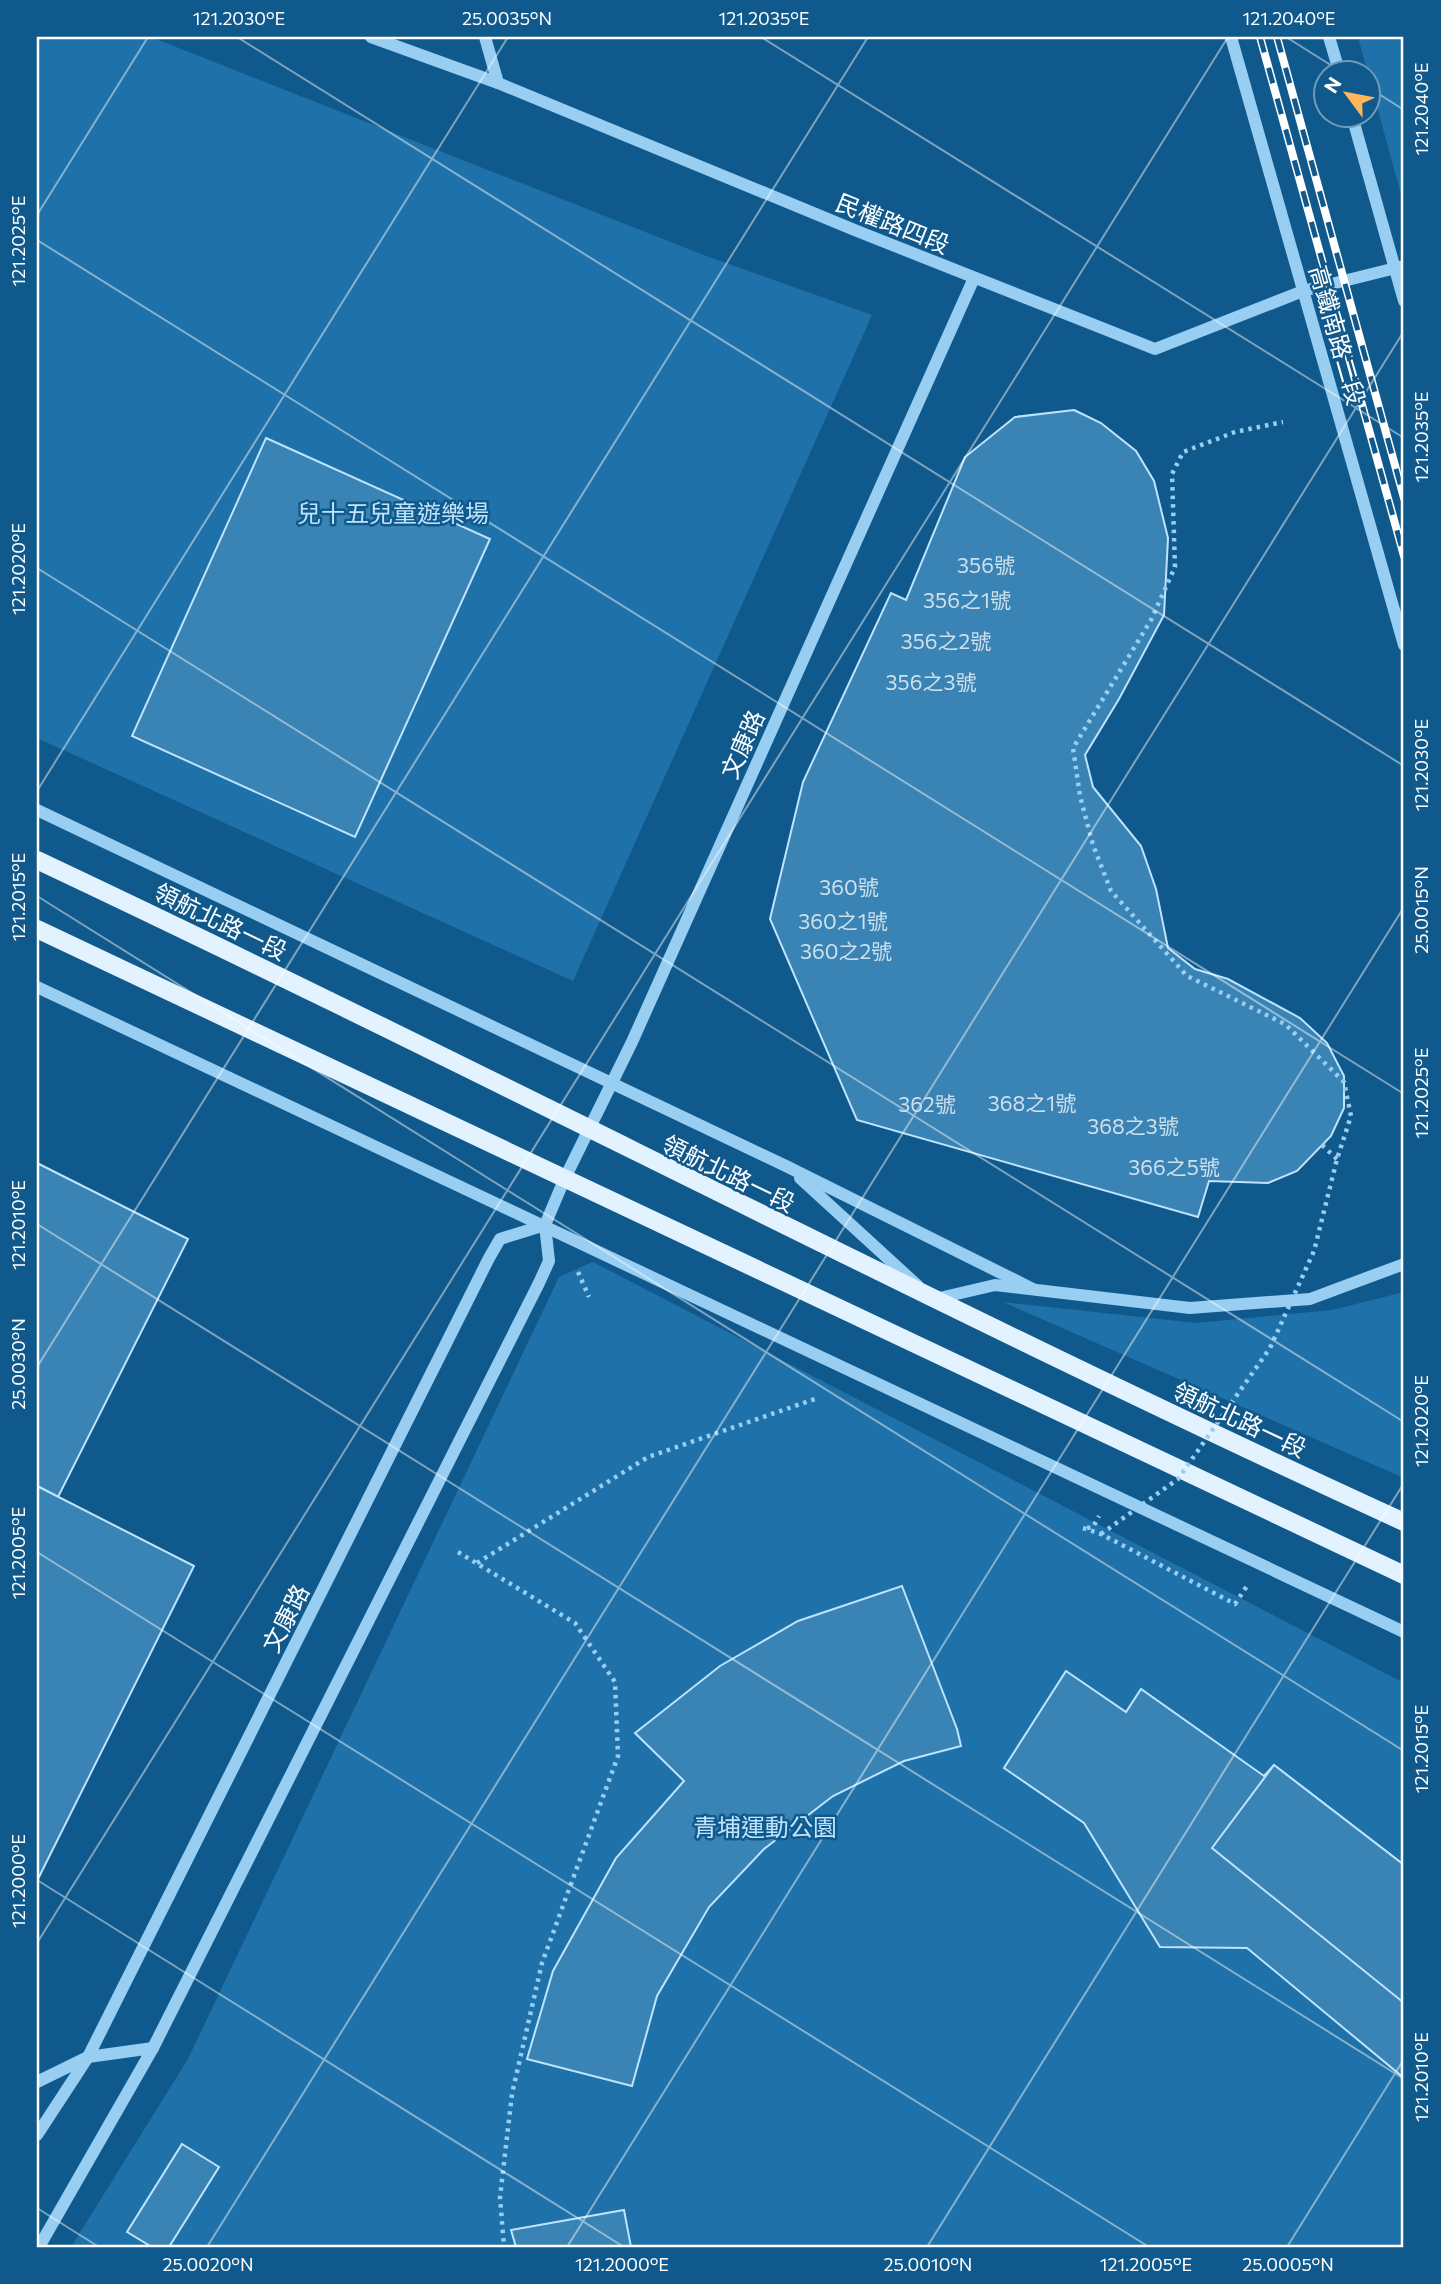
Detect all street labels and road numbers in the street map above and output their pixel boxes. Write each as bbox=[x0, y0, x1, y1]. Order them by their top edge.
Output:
street label: 民權路四段 bbox=[832, 187, 954, 259]
street label: 高鐵南路二段 bbox=[1304, 262, 1372, 408]
street label: 文康路 bbox=[714, 705, 770, 783]
street label: 領航北路一段 bbox=[150, 876, 292, 966]
street label: 領航北路一段 bbox=[658, 1128, 800, 1218]
street label: 領航北路一段 bbox=[1169, 1375, 1311, 1463]
street label: 文康路 bbox=[256, 1579, 314, 1657]

